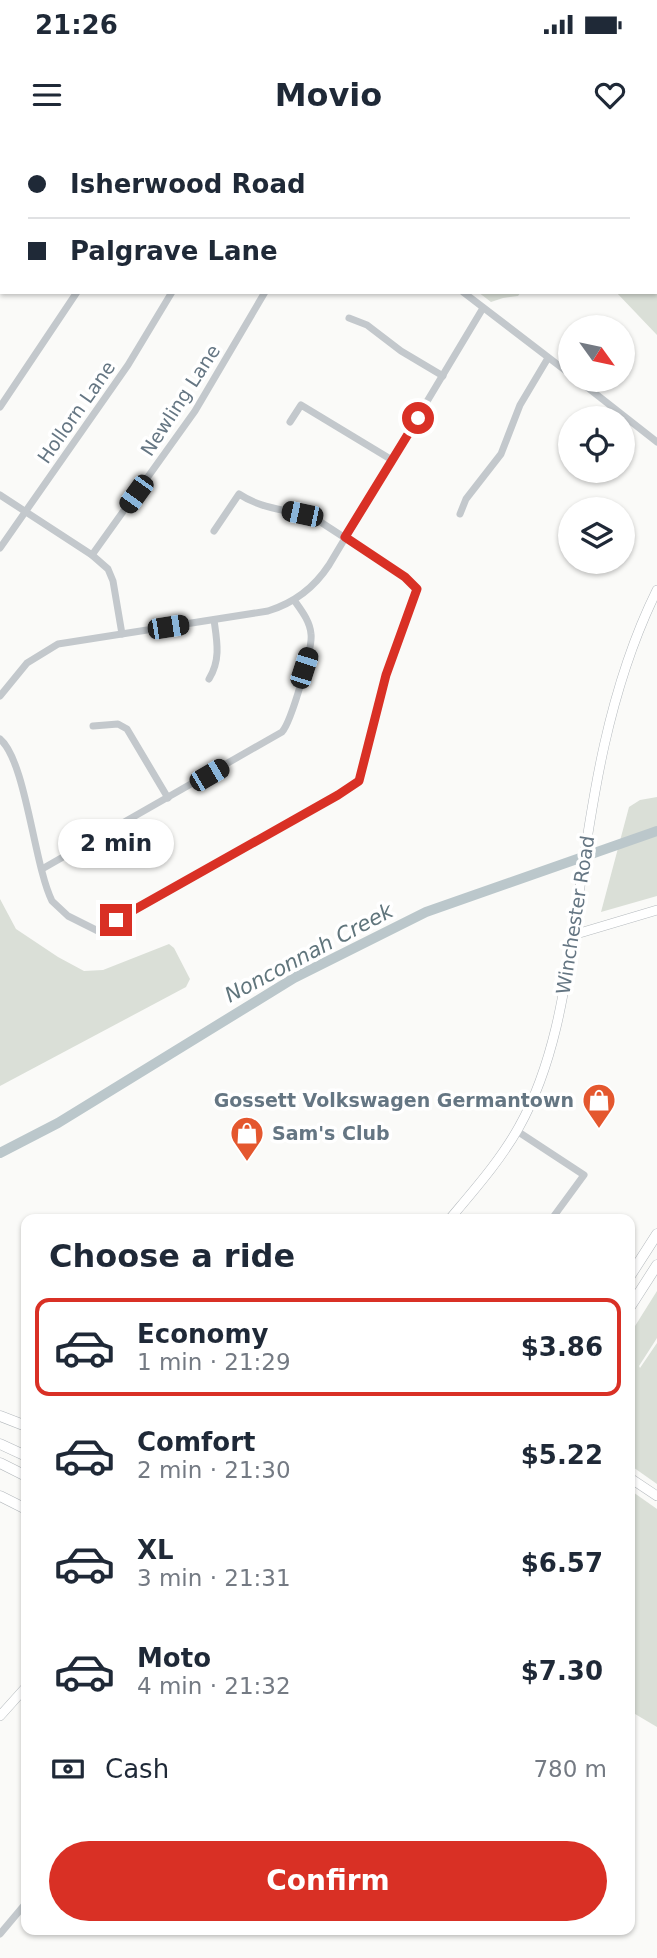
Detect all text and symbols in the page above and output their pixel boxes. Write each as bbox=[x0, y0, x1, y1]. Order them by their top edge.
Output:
text: 21:26 bbox=[35, 10, 118, 40]
icon: menu bbox=[28, 76, 66, 114]
text: Movio bbox=[275, 76, 382, 114]
icon: heart bbox=[591, 76, 629, 114]
text: Isherwood Road bbox=[70, 169, 306, 199]
text: Palgrave Lane bbox=[70, 236, 278, 266]
north arrow bbox=[558, 315, 635, 392]
map controls bbox=[558, 315, 635, 574]
street label: Newling Lane bbox=[136, 340, 224, 460]
street label: Hollorn Lane bbox=[33, 357, 119, 467]
route start bbox=[402, 402, 434, 434]
button: locate bbox=[558, 406, 635, 483]
car bbox=[116, 471, 157, 517]
button: layers bbox=[558, 497, 635, 574]
car bbox=[280, 499, 325, 529]
car bbox=[146, 613, 191, 641]
car bbox=[288, 645, 321, 691]
car bbox=[186, 755, 233, 795]
callout: 2 min bbox=[58, 818, 174, 868]
text: 2 min bbox=[80, 830, 152, 856]
street label: Winchester Road bbox=[552, 834, 598, 996]
water label: Nonconnah Creek bbox=[221, 898, 398, 1007]
route end bbox=[100, 904, 132, 936]
shop icon: Gossett Volkswagen Germantown bbox=[580, 1081, 618, 1130]
place label: Gossett Volkswagen Germantown bbox=[214, 1089, 574, 1111]
shop icon: Sam's Club bbox=[228, 1114, 266, 1163]
place label: Sam's Club bbox=[272, 1122, 390, 1144]
text: Choose a ride bbox=[49, 1237, 295, 1275]
icon: car bbox=[53, 1316, 116, 1379]
text: Economy bbox=[137, 1319, 268, 1349]
text: $3.86 bbox=[521, 1332, 603, 1362]
text: 1 min · 21:29 bbox=[137, 1349, 291, 1375]
icon: car bbox=[53, 1424, 116, 1487]
text: Comfort bbox=[137, 1427, 255, 1457]
text: $5.22 bbox=[521, 1440, 603, 1470]
text: 2 min · 21:30 bbox=[137, 1457, 291, 1483]
icon: car bbox=[53, 1532, 116, 1595]
text: XL bbox=[137, 1535, 174, 1565]
text: $6.57 bbox=[521, 1548, 603, 1578]
text: 3 min · 21:31 bbox=[137, 1565, 291, 1591]
icon: car bbox=[53, 1640, 116, 1703]
text: Moto bbox=[137, 1643, 211, 1673]
text: $7.30 bbox=[521, 1656, 603, 1686]
text: 4 min · 21:32 bbox=[137, 1673, 291, 1699]
icon: cash bbox=[49, 1750, 87, 1788]
text: Cash bbox=[105, 1754, 169, 1784]
text: 780 m bbox=[533, 1756, 607, 1782]
button: Confirm bbox=[49, 1841, 607, 1921]

